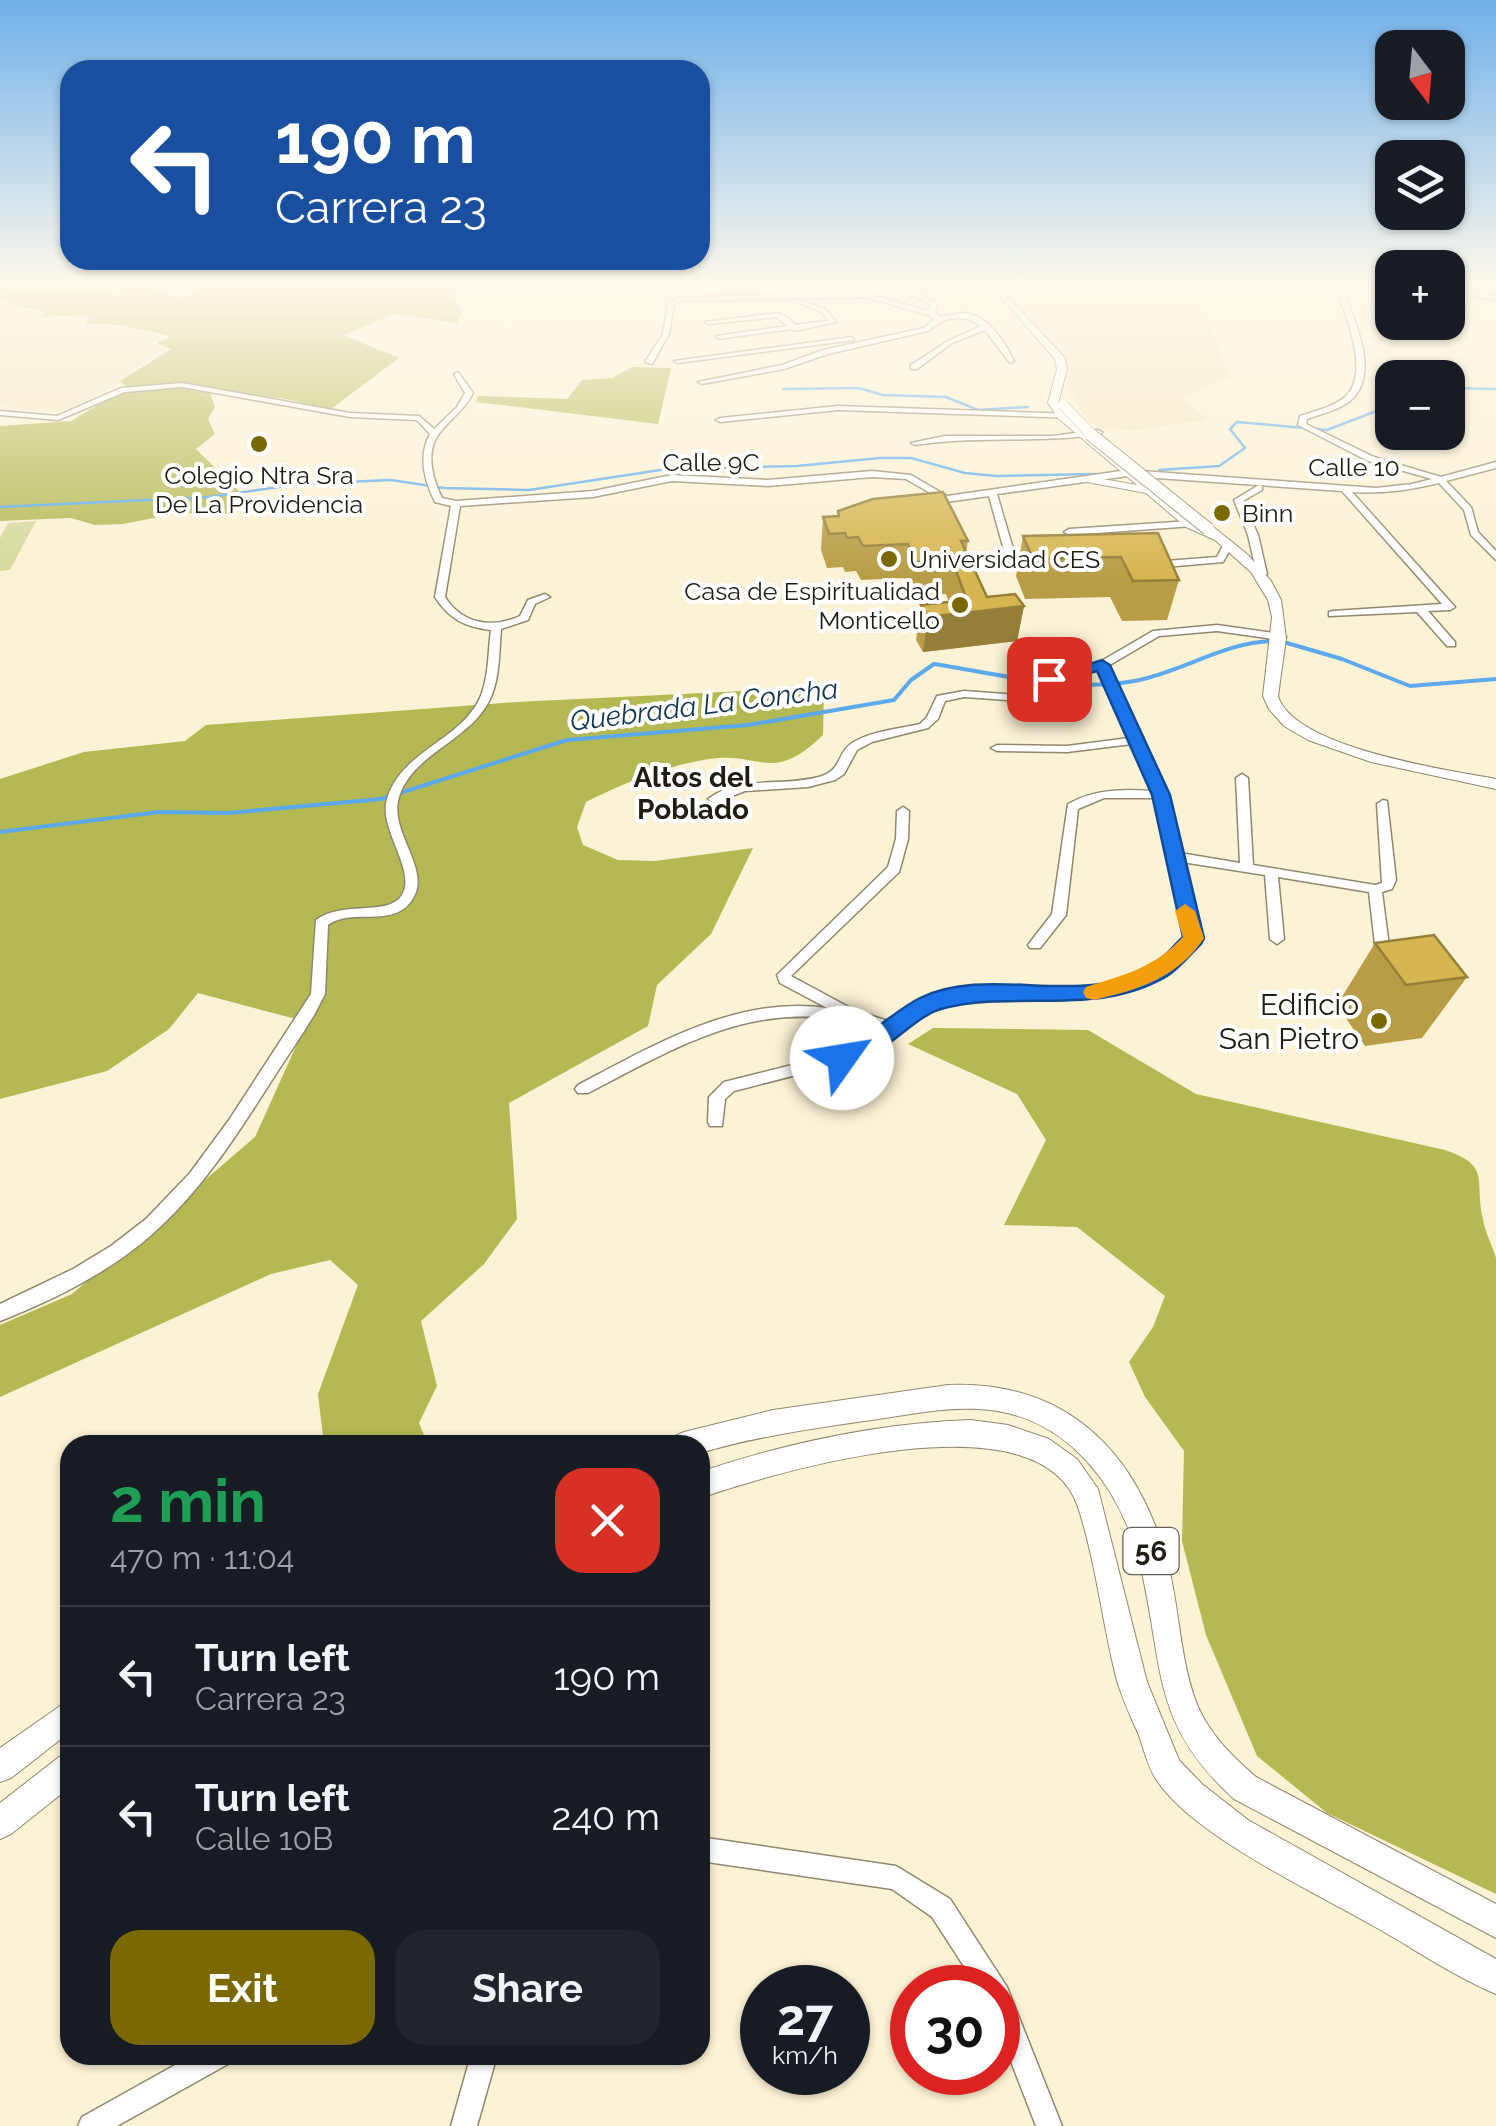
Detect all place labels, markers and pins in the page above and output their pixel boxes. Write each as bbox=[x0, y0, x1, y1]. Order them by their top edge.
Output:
marker: Colegio Ntra Sra De La Providencia bbox=[248, 433, 270, 455]
place label: Colegio Ntra Sra De La Providencia bbox=[155, 460, 363, 519]
place label: Binn bbox=[1242, 498, 1293, 528]
marker: Binn bbox=[1211, 502, 1233, 524]
place label: Universidad CES bbox=[909, 544, 1100, 574]
marker: Universidad CES bbox=[878, 548, 900, 570]
place label: Casa de Espiritualidad Monticello bbox=[684, 576, 940, 635]
marker: Casa de Espiritualidad Monticello bbox=[949, 594, 971, 616]
pin bbox=[1007, 637, 1092, 722]
place label: Edificio San Pietro bbox=[1219, 987, 1359, 1056]
marker: Edificio San Pietro bbox=[1368, 1010, 1390, 1032]

